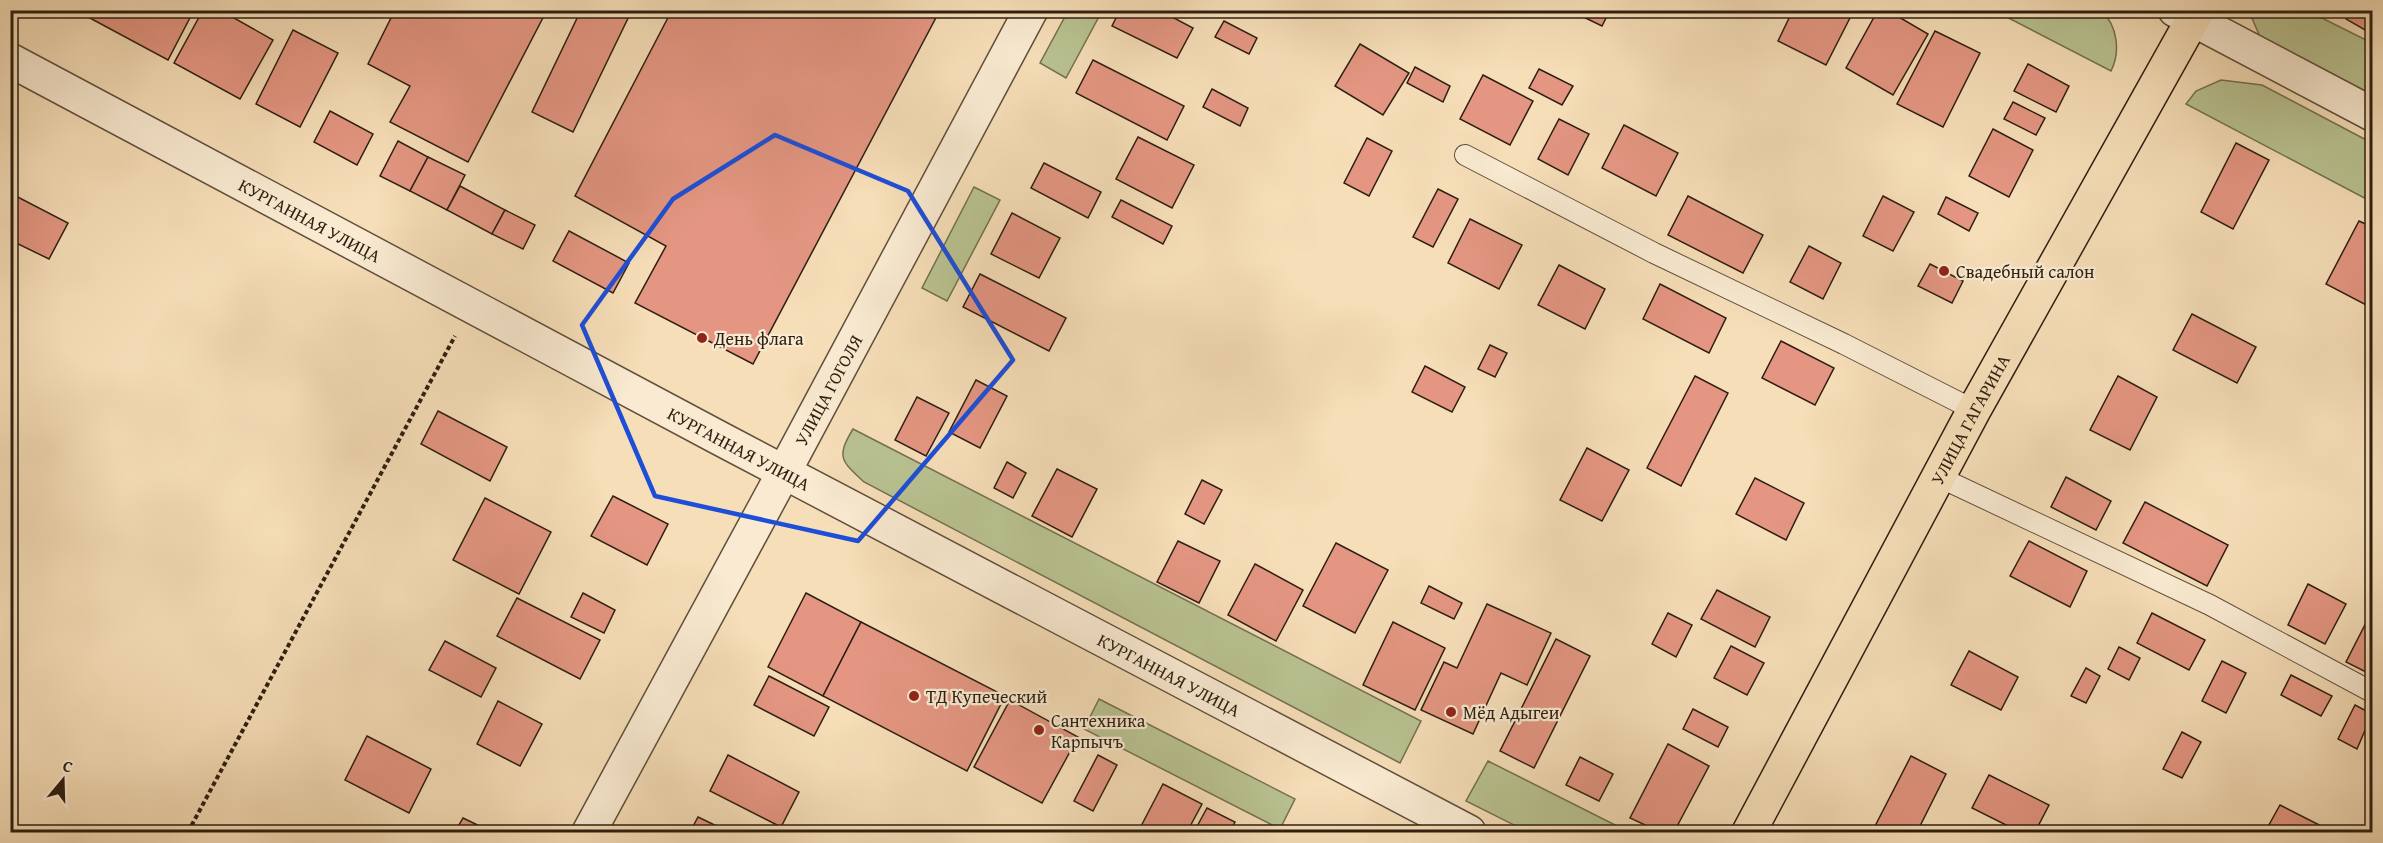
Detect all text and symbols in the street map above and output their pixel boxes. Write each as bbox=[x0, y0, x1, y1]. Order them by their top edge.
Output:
street label: КУРГАННАЯ УЛИЦА bbox=[234, 171, 386, 269]
place label: Свадебный салон bbox=[1956, 258, 2094, 285]
marker: Свадебный салон bbox=[1937, 264, 1951, 278]
place label: День флага bbox=[713, 325, 804, 352]
street label: УЛИЦА ГОГОЛЯ bbox=[787, 329, 869, 450]
marker: День флага bbox=[695, 331, 709, 345]
street label: УЛИЦА ГАГАРИНА bbox=[1923, 349, 2016, 489]
street label: КУРГАННАЯ УЛИЦА bbox=[663, 400, 815, 497]
street label: КУРГАННАЯ УЛИЦА bbox=[1093, 626, 1245, 723]
place label: ТД Купеческий bbox=[926, 683, 1048, 710]
marker: ТД Купеческий bbox=[907, 689, 921, 703]
place label: Мёд Адыгеи bbox=[1463, 699, 1560, 726]
marker: Мёд Адыгеи bbox=[1444, 705, 1458, 719]
place label: Сантехника Карпычъ bbox=[1051, 707, 1146, 755]
marker: Сантехника Карпычъ bbox=[1032, 723, 1046, 737]
north arrow bbox=[33, 750, 93, 810]
text: С bbox=[60, 753, 76, 779]

